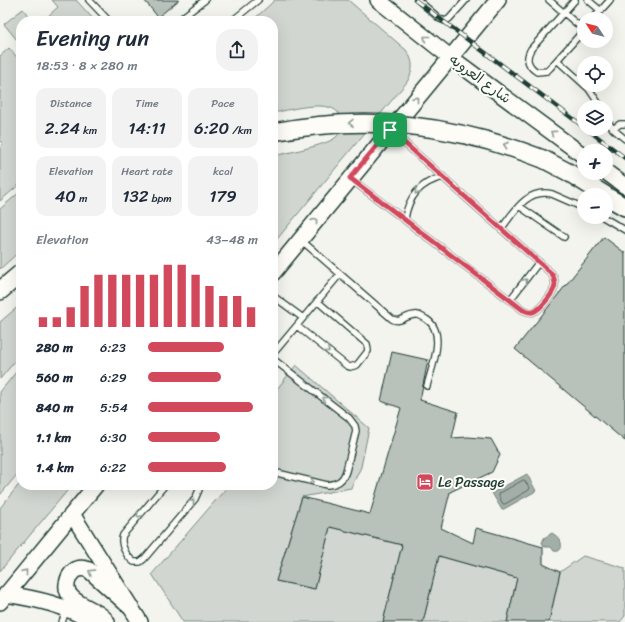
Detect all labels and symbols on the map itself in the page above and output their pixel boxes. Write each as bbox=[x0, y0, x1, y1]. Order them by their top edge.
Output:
north arrow bbox=[577, 12, 613, 48]
one-way arrow bbox=[423, 36, 430, 43]
street label: شارع العروبه bbox=[444, 48, 516, 110]
one-way arrow bbox=[411, 97, 418, 104]
pin bbox=[373, 113, 407, 147]
one-way arrow bbox=[348, 119, 354, 127]
one-way arrow bbox=[550, 131, 557, 138]
one-way arrow bbox=[503, 142, 510, 150]
one-way arrow bbox=[414, 187, 421, 194]
one-way arrow bbox=[311, 219, 318, 226]
one-way arrow bbox=[520, 279, 527, 286]
one-way arrow bbox=[323, 345, 330, 352]
one-way arrow bbox=[323, 397, 330, 404]
place label: Le Passage bbox=[438, 470, 505, 495]
hotel icon: Le Passage bbox=[415, 472, 435, 492]
one-way arrow bbox=[308, 477, 314, 485]
one-way arrow bbox=[188, 499, 195, 506]
one-way arrow bbox=[137, 510, 144, 517]
one-way arrow bbox=[20, 569, 27, 576]
one-way arrow bbox=[88, 570, 95, 577]

